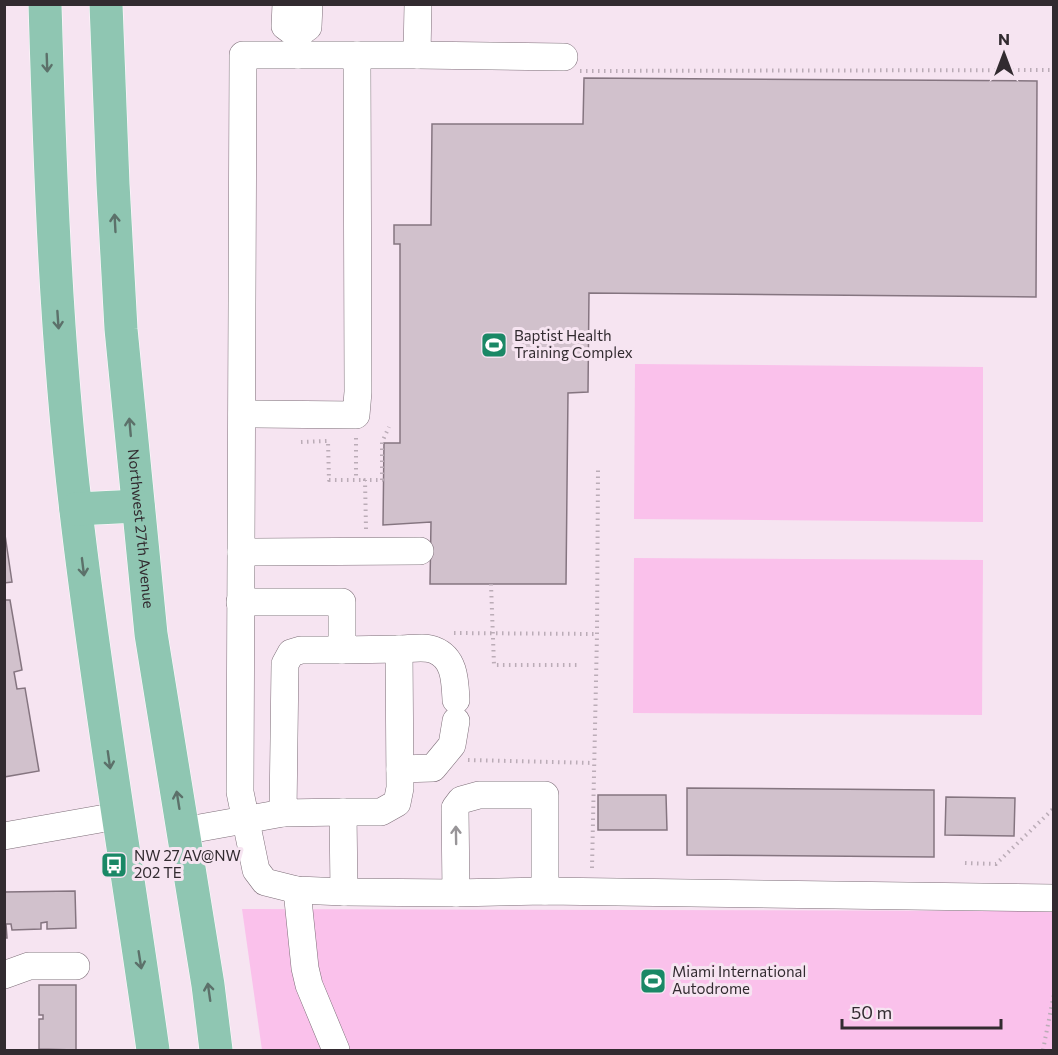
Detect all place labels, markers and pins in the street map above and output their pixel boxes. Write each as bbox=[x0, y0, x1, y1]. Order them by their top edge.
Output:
place label: Baptist Health Training Complex bbox=[514, 326, 633, 361]
sports icon: Baptist Health Training Complex bbox=[479, 330, 509, 360]
place label: NW 27 AV@NW 202 TE bbox=[134, 846, 241, 881]
bus stop icon: NW 27 AV@NW 202 TE bbox=[99, 850, 129, 880]
place label: Miami International Autodrome bbox=[672, 962, 806, 997]
sports icon: Miami International Autodrome bbox=[638, 966, 668, 996]

